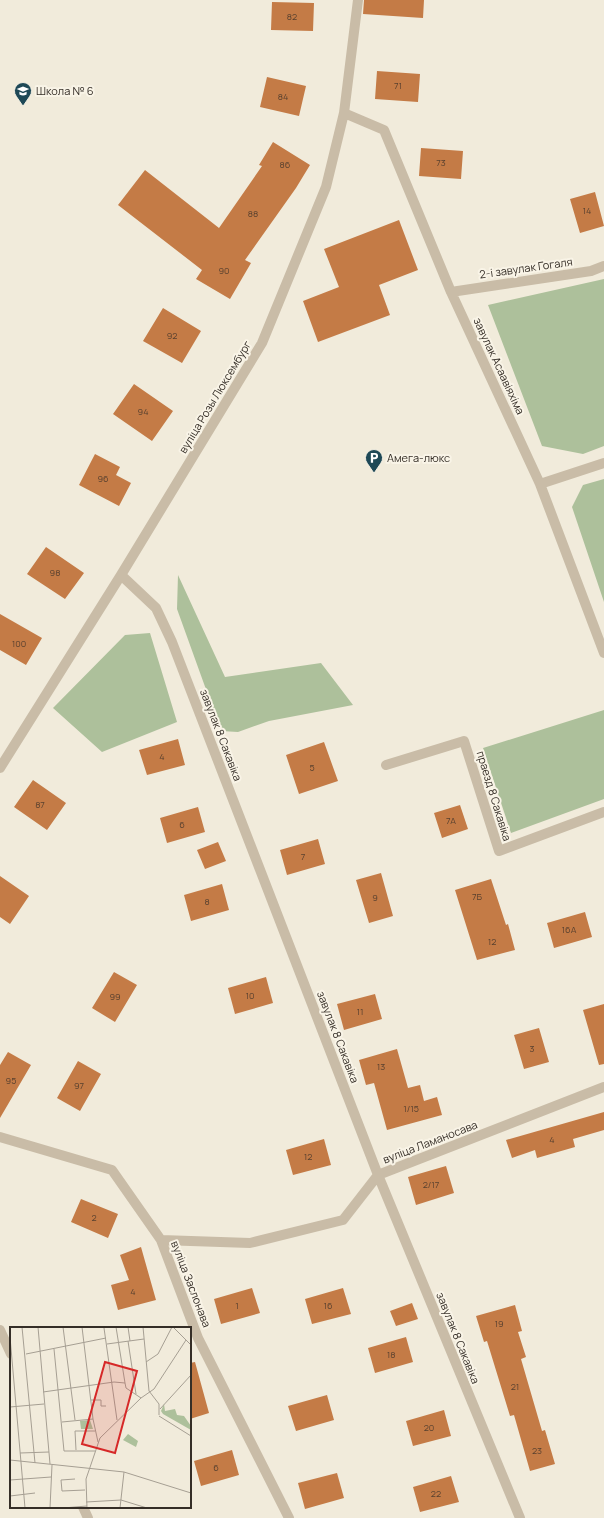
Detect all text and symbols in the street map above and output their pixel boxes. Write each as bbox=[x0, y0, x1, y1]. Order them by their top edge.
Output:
house number: 82 bbox=[287, 10, 297, 23]
house number: 71 bbox=[394, 79, 402, 92]
school or university icon: Школа № 6 bbox=[13, 81, 33, 106]
place label: Школа № 6 bbox=[36, 83, 94, 98]
house number: 84 bbox=[278, 90, 288, 103]
house number: 73 bbox=[436, 156, 446, 169]
house number: 86 bbox=[280, 158, 291, 171]
house number: 14 bbox=[583, 204, 591, 217]
house number: 88 bbox=[248, 207, 258, 220]
street label: 2-і завулак Гогаля bbox=[478, 254, 573, 281]
house number: 90 bbox=[218, 264, 230, 277]
street label: завулак Асаавіяхіма bbox=[470, 315, 528, 417]
house number: 92 bbox=[167, 329, 177, 342]
street label: вуліца Розы Люксембург bbox=[175, 338, 254, 456]
house number: 94 bbox=[138, 405, 148, 418]
parking icon: Амега-люкс bbox=[364, 448, 384, 473]
place label: Амега-люкс bbox=[387, 450, 450, 465]
house number: 96 bbox=[97, 472, 109, 485]
house number: 98 bbox=[50, 566, 60, 579]
house number: 100 bbox=[12, 637, 26, 650]
street label: завулак 8 Сакавіка bbox=[197, 687, 246, 783]
street label: праезд 8 Сакавіка bbox=[474, 749, 515, 843]
house number: 4 bbox=[159, 750, 165, 763]
house number: 5 bbox=[309, 761, 315, 774]
house number: 87 bbox=[35, 798, 45, 811]
house number: 7А bbox=[446, 814, 456, 827]
house number: 6 bbox=[179, 818, 185, 831]
house number: 7 bbox=[301, 850, 306, 863]
house number: 7Б bbox=[472, 890, 483, 903]
house number: 9 bbox=[372, 891, 378, 904]
house number: 8 bbox=[204, 895, 210, 908]
house number: 16А bbox=[562, 923, 577, 936]
house number: 12 bbox=[488, 935, 496, 948]
house number: 10 bbox=[246, 989, 255, 1002]
street label: завулак 8 Сакавіка bbox=[314, 989, 363, 1085]
house number: 99 bbox=[109, 990, 121, 1003]
house number: 11 bbox=[356, 1005, 364, 1018]
house number: 3 bbox=[530, 1042, 535, 1055]
house number: 13 bbox=[377, 1060, 385, 1073]
house number: 95 bbox=[6, 1074, 16, 1087]
house number: 97 bbox=[74, 1079, 84, 1092]
house number: 1/15 bbox=[403, 1102, 419, 1115]
street label: вуліца Ламаносава bbox=[380, 1117, 479, 1166]
house number: 4 bbox=[549, 1133, 555, 1146]
house number: 12 bbox=[304, 1150, 312, 1163]
house number: 2/17 bbox=[423, 1178, 440, 1191]
house number: 2 bbox=[91, 1211, 97, 1224]
street label: вуліца Заслонава bbox=[168, 1238, 215, 1329]
house number: 4 bbox=[130, 1285, 136, 1298]
street label: завулак 8 Сакавіка bbox=[433, 1290, 484, 1386]
house number: 1 bbox=[235, 1299, 239, 1312]
house number: 16 bbox=[323, 1299, 333, 1312]
house number: 19 bbox=[494, 1317, 504, 1330]
inset map bbox=[10, 1327, 191, 1508]
house number: 18 bbox=[387, 1348, 395, 1361]
house number: 21 bbox=[511, 1380, 519, 1393]
house number: 20 bbox=[424, 1421, 434, 1434]
house number: 23 bbox=[532, 1444, 542, 1457]
house number: 6 bbox=[213, 1461, 219, 1474]
house number: 22 bbox=[431, 1487, 441, 1500]

